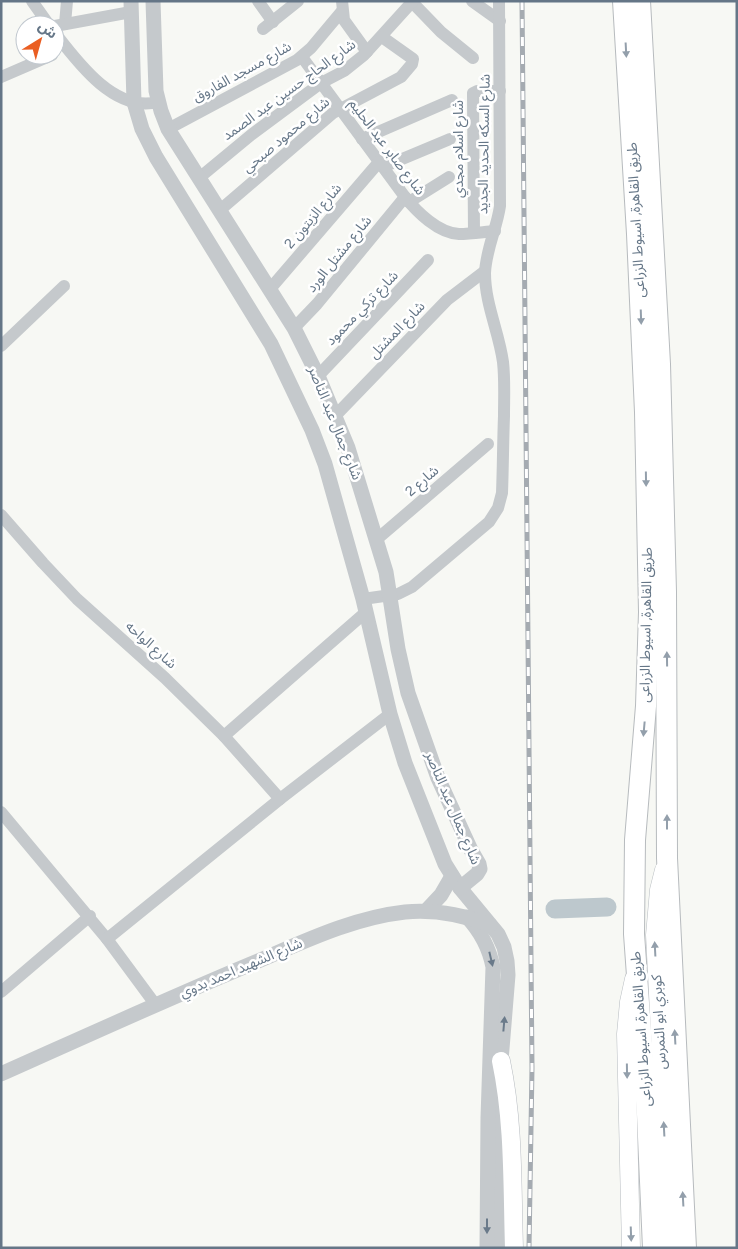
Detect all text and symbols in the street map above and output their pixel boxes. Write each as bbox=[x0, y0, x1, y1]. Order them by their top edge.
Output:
north arrow bbox=[15, 15, 65, 65]
text: ش bbox=[35, 17, 60, 43]
street label: شارع الحاج حسين عبد الصمد bbox=[219, 36, 360, 146]
street label: شارع مسجد الفاروق bbox=[190, 38, 295, 108]
one-way arrow bbox=[623, 42, 631, 58]
street label: شارع السكه الحديد الجديد bbox=[474, 74, 496, 214]
street label: شارع محمود صبحي bbox=[239, 94, 334, 178]
street label: شارع صابر عبد الحليم bbox=[344, 95, 429, 200]
street label: شارع اسلام مجدي bbox=[450, 100, 469, 198]
street label: طريق القاهرة, اسيوط الزراعى bbox=[623, 142, 650, 298]
street label: شارع الزيتون 2 bbox=[281, 180, 347, 253]
street label: شارع مشتل الورد bbox=[303, 212, 377, 297]
street label: شارع تركي محمود bbox=[322, 267, 403, 350]
street label: شارع المشتل bbox=[365, 298, 430, 364]
one-way arrow bbox=[637, 309, 645, 325]
street label: شارع جمال عبد الناصر bbox=[302, 363, 366, 483]
street label: شارع 2 bbox=[402, 462, 443, 502]
one-way arrow bbox=[642, 472, 650, 488]
street label: طريق القاهرة, اسيوط الزراعى bbox=[636, 547, 657, 703]
street label: شارع الواحه bbox=[121, 618, 180, 674]
one-way arrow bbox=[662, 651, 670, 667]
one-way arrow bbox=[639, 722, 647, 738]
street label: شارع جمال عبد الناصر bbox=[419, 748, 484, 868]
one-way arrow bbox=[663, 814, 671, 830]
street label: شارع الشهيد احمد بدوي bbox=[177, 934, 306, 1004]
one-way arrow bbox=[651, 941, 659, 957]
one-way arrow bbox=[487, 951, 495, 966]
street label: طريق القاهرة, اسيوط الزراعى bbox=[627, 951, 656, 1107]
street label: كوبري ابو النمرس bbox=[648, 974, 672, 1070]
one-way arrow bbox=[500, 1016, 508, 1032]
one-way arrow bbox=[671, 1029, 679, 1045]
one-way arrow bbox=[623, 1064, 631, 1080]
one-way arrow bbox=[660, 1121, 668, 1137]
one-way arrow bbox=[679, 1191, 687, 1207]
one-way arrow bbox=[483, 1218, 491, 1234]
one-way arrow bbox=[627, 1226, 635, 1242]

